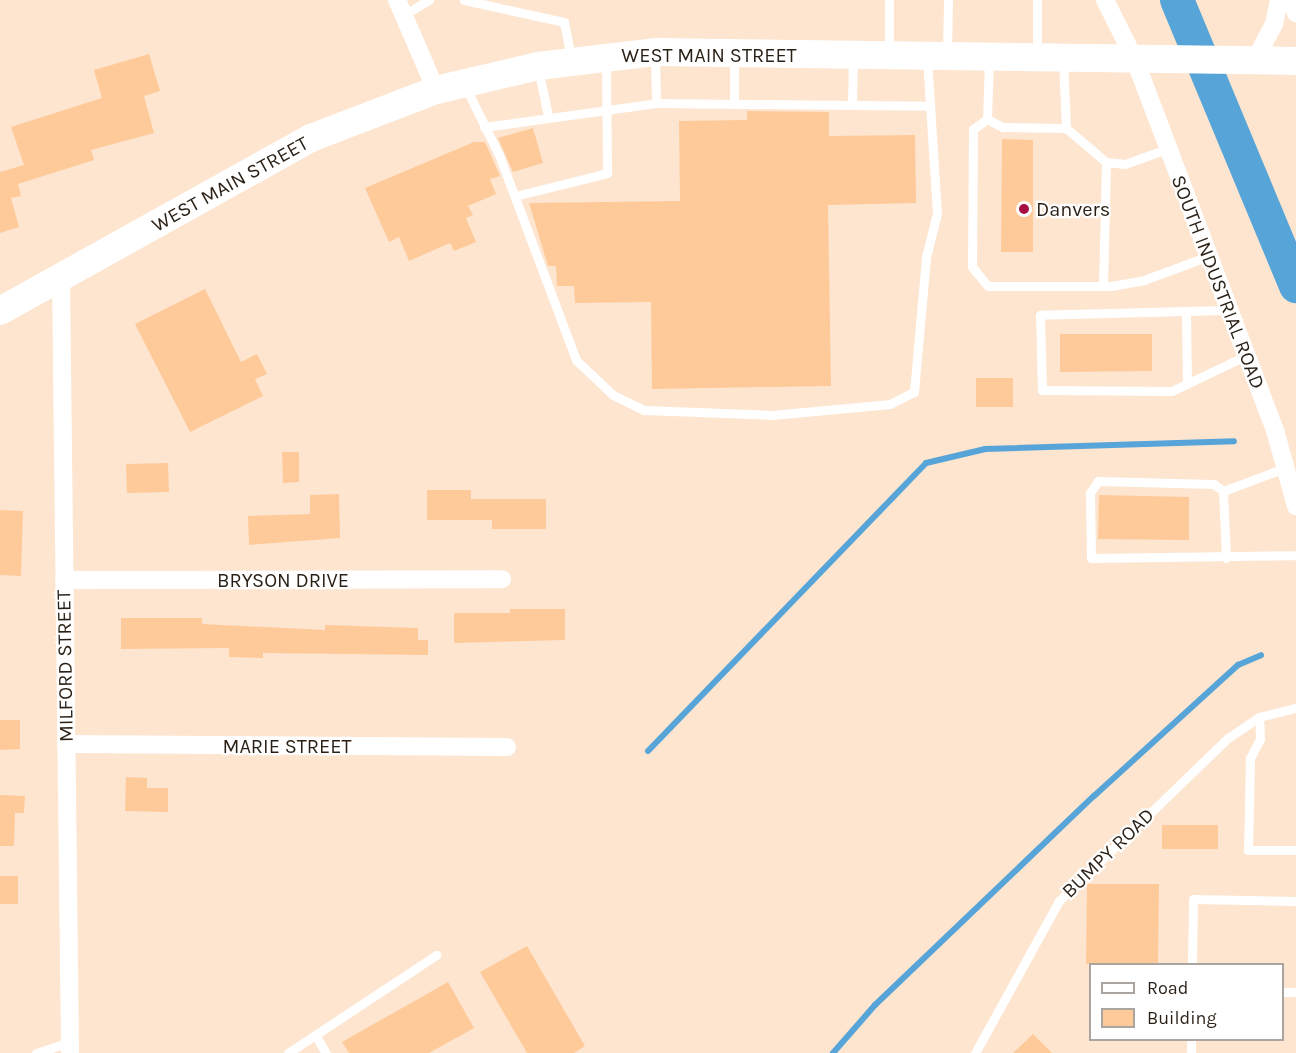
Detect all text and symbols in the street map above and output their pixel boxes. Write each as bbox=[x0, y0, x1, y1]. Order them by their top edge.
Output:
street label: WEST MAIN STREET bbox=[621, 43, 797, 67]
street label: WEST MAIN STREET bbox=[148, 131, 312, 237]
street label: SOUTH INDUSTRIAL ROAD bbox=[1166, 172, 1270, 392]
place label: Danvers bbox=[1036, 197, 1110, 221]
marker: Danvers bbox=[1017, 202, 1031, 216]
street label: BRYSON DRIVE bbox=[217, 568, 349, 592]
street label: MILFORD STREET bbox=[52, 590, 78, 742]
street label: MARIE STREET bbox=[222, 734, 352, 758]
street label: BUMPY ROAD bbox=[1057, 803, 1159, 903]
legend bbox=[1089, 963, 1284, 1041]
text: Road bbox=[1147, 977, 1188, 999]
text: Building bbox=[1147, 1007, 1217, 1029]

